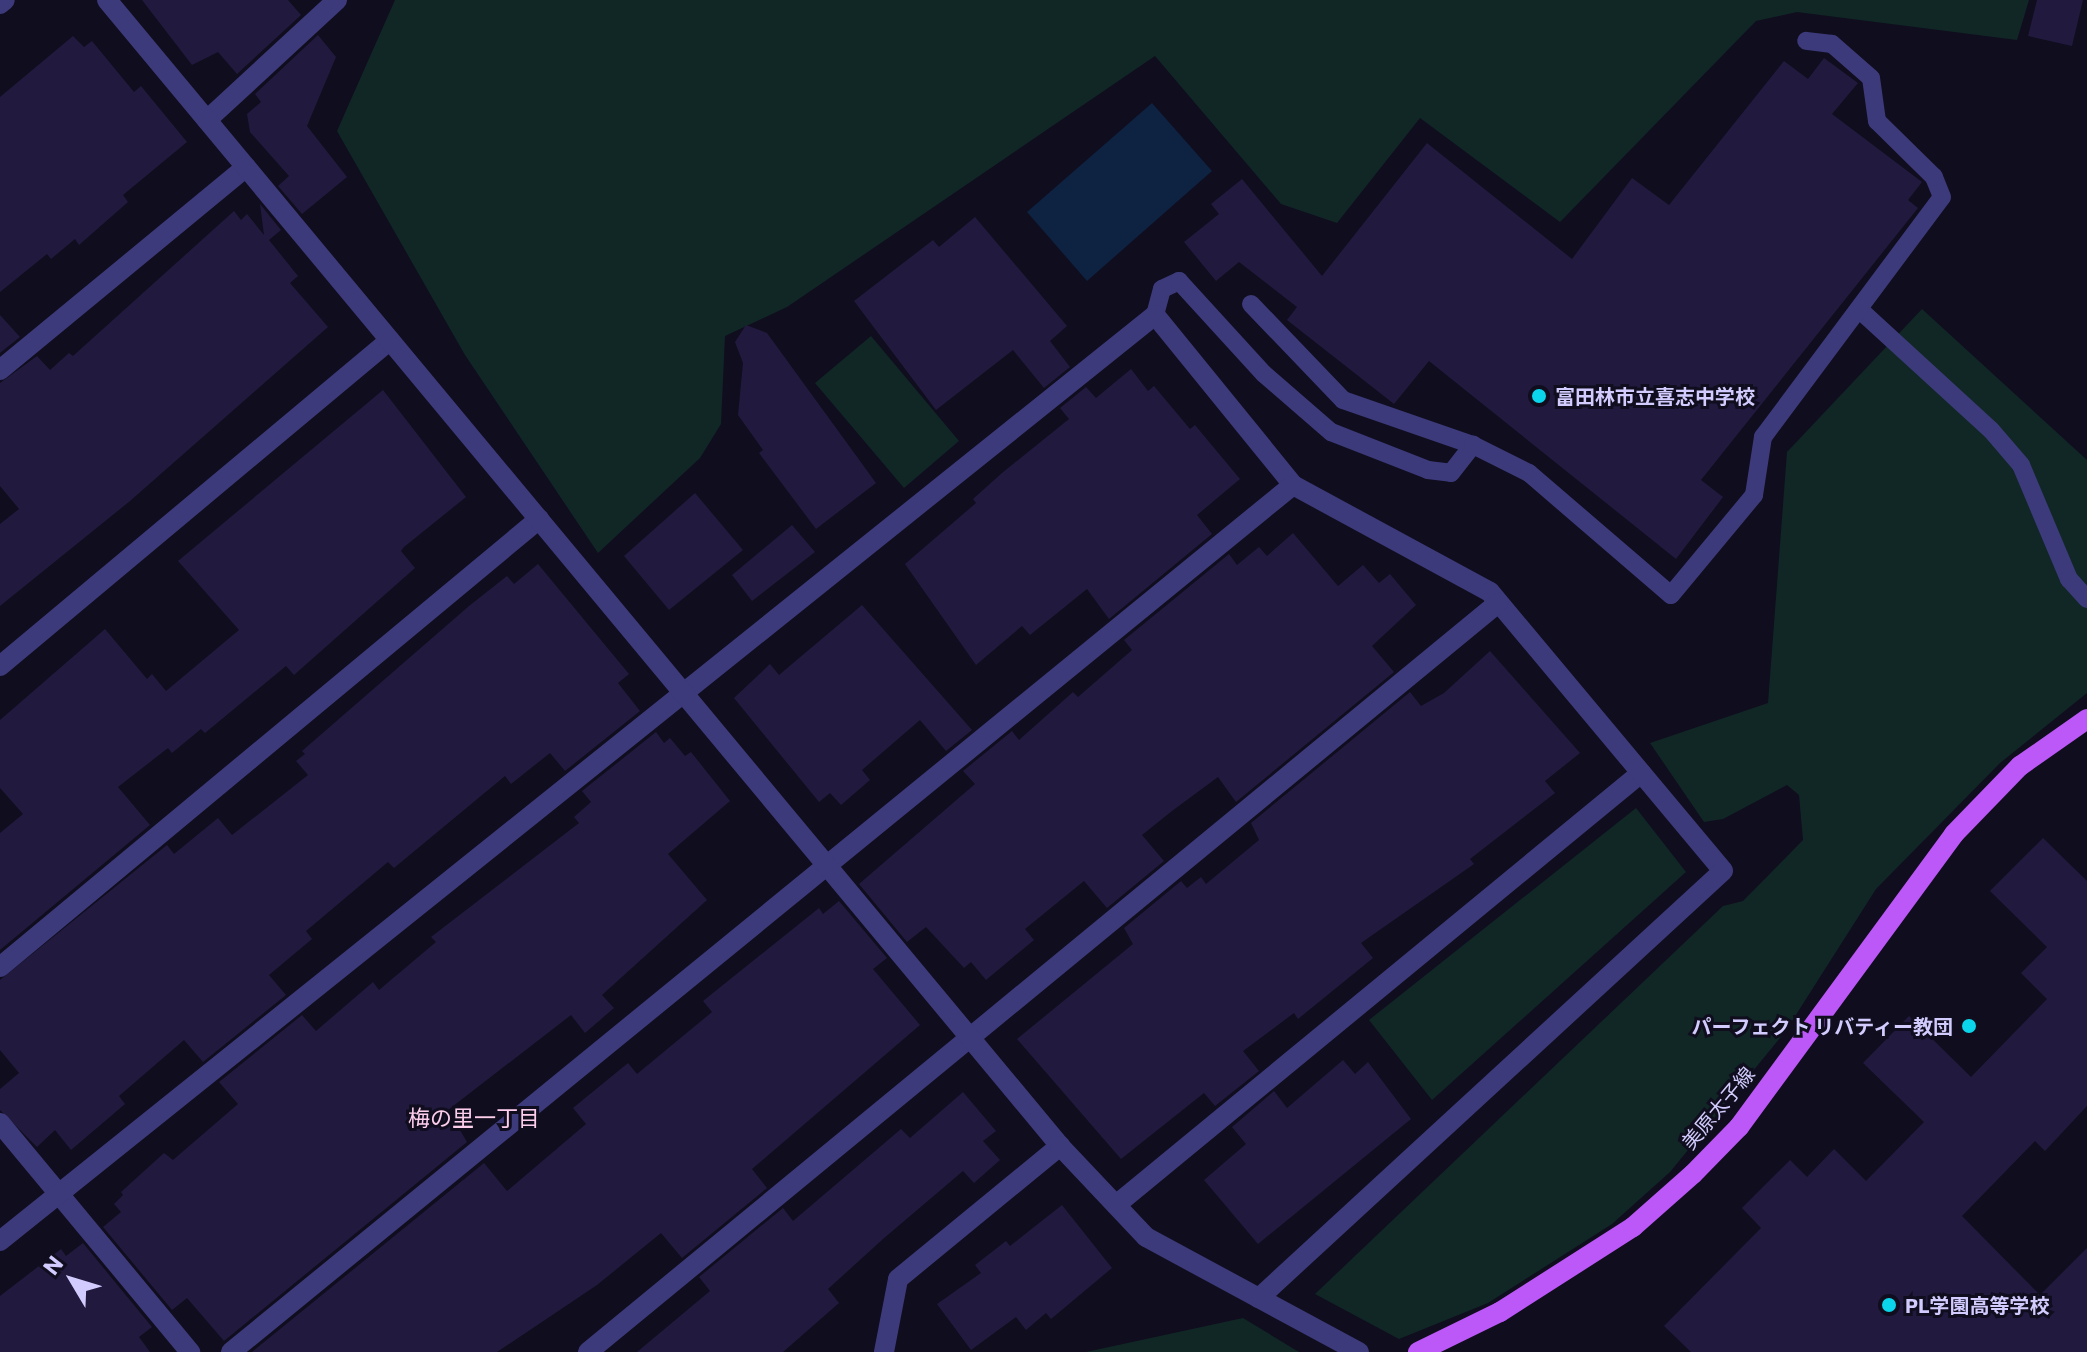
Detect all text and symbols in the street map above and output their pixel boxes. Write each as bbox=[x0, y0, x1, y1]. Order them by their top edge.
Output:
place label: 富田林市立喜志中学校 bbox=[1555, 384, 1755, 408]
marker: 富田林市立喜志中学校 bbox=[1530, 387, 1548, 405]
place label: パーフェクト リバティー教団 bbox=[1689, 1014, 1953, 1038]
marker: パーフェクト リバティー教団 bbox=[1960, 1017, 1978, 1035]
street label: 美原太子線 bbox=[1677, 1062, 1759, 1154]
district label: 梅の里一丁目 bbox=[408, 1105, 540, 1131]
north arrow bbox=[32, 1240, 112, 1320]
text: N bbox=[37, 1250, 68, 1280]
place label: PL学園高等学校 bbox=[1905, 1293, 2050, 1317]
marker: PL学園高等学校 bbox=[1880, 1296, 1898, 1314]

